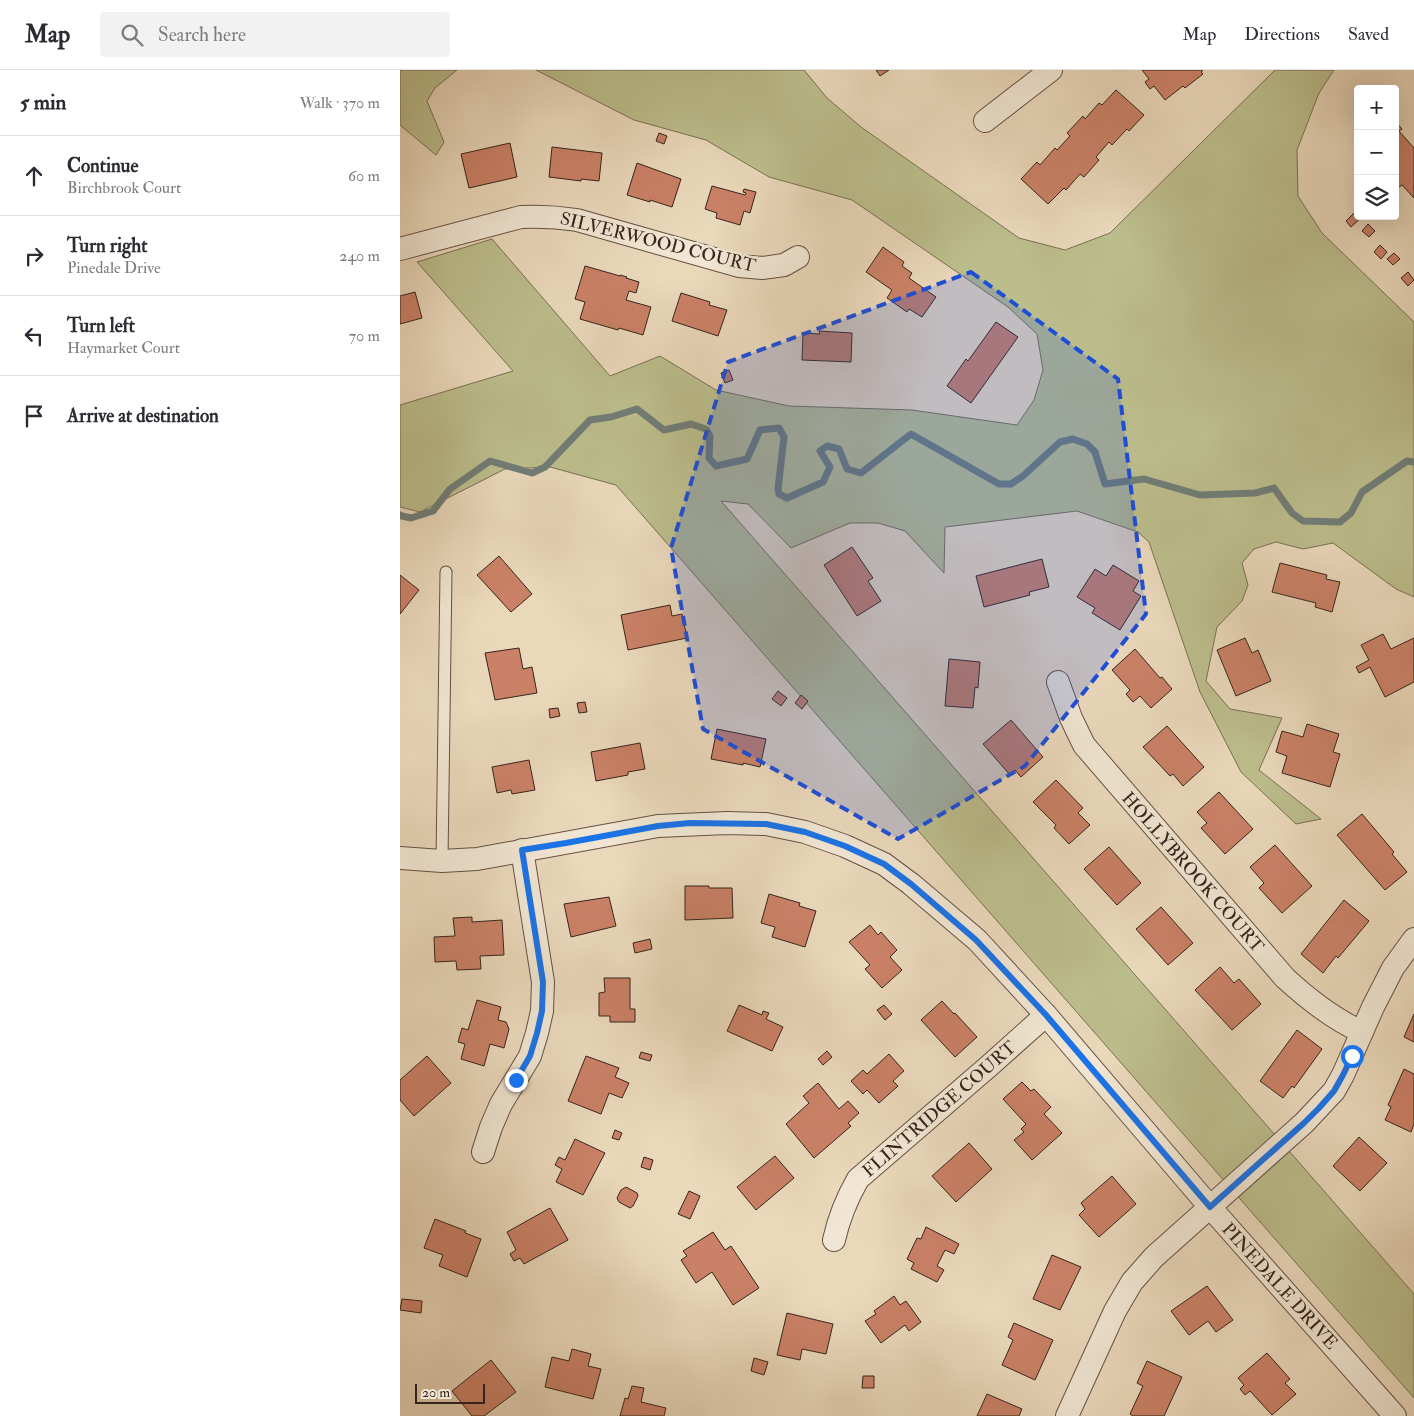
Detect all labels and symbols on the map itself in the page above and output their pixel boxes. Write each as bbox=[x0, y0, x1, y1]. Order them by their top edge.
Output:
street label: SILVERWOOD COURT bbox=[558, 207, 759, 278]
street label: HOLLYBROOK COURT bbox=[1117, 787, 1269, 958]
street label: FLINTRIDGE COURT bbox=[858, 1036, 1022, 1183]
route start bbox=[1341, 1045, 1364, 1068]
route end bbox=[505, 1069, 528, 1092]
street label: PINEDALE DRIVE bbox=[1217, 1218, 1343, 1355]
scale bar bbox=[415, 1381, 485, 1404]

